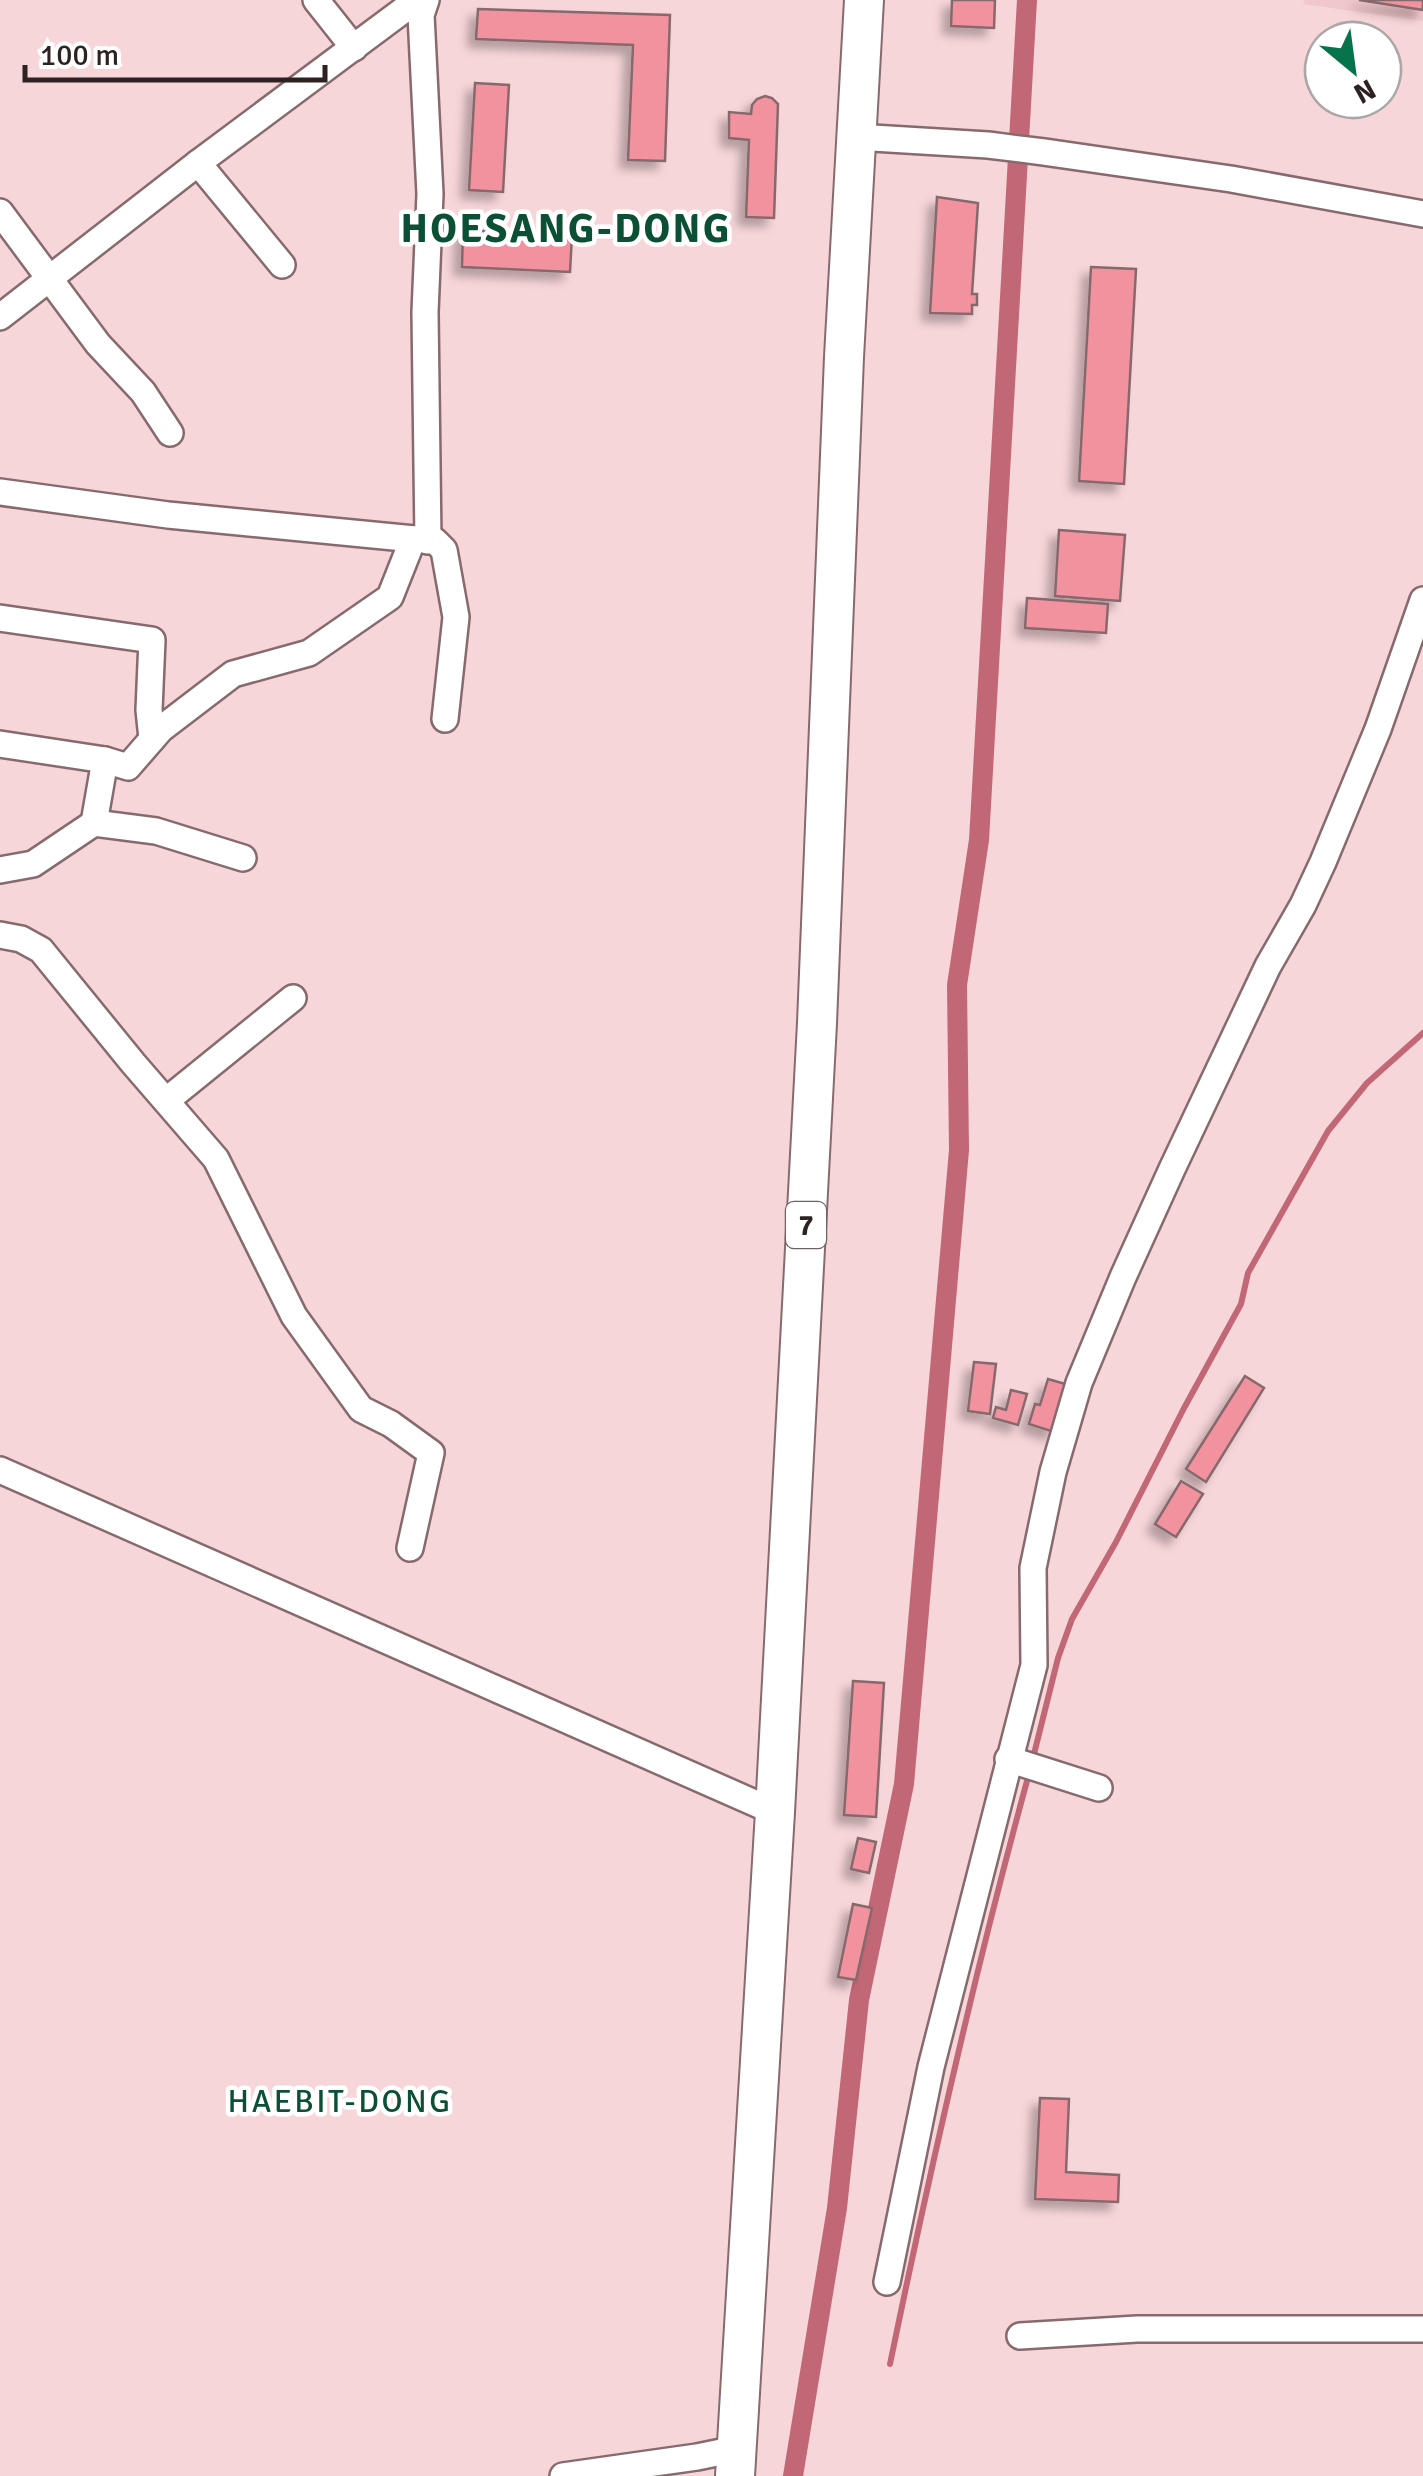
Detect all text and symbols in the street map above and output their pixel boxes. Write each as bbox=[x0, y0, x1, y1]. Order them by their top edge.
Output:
scale bar bbox=[25, 20, 325, 82]
north arrow bbox=[1303, 20, 1403, 120]
text: 100 m bbox=[40, 37, 119, 74]
text: N bbox=[1348, 71, 1381, 111]
district label: HOESANG-DONG bbox=[400, 204, 732, 254]
road number: 7 bbox=[786, 1202, 826, 1248]
district label: HAEBIT-DONG bbox=[228, 2082, 452, 2121]

